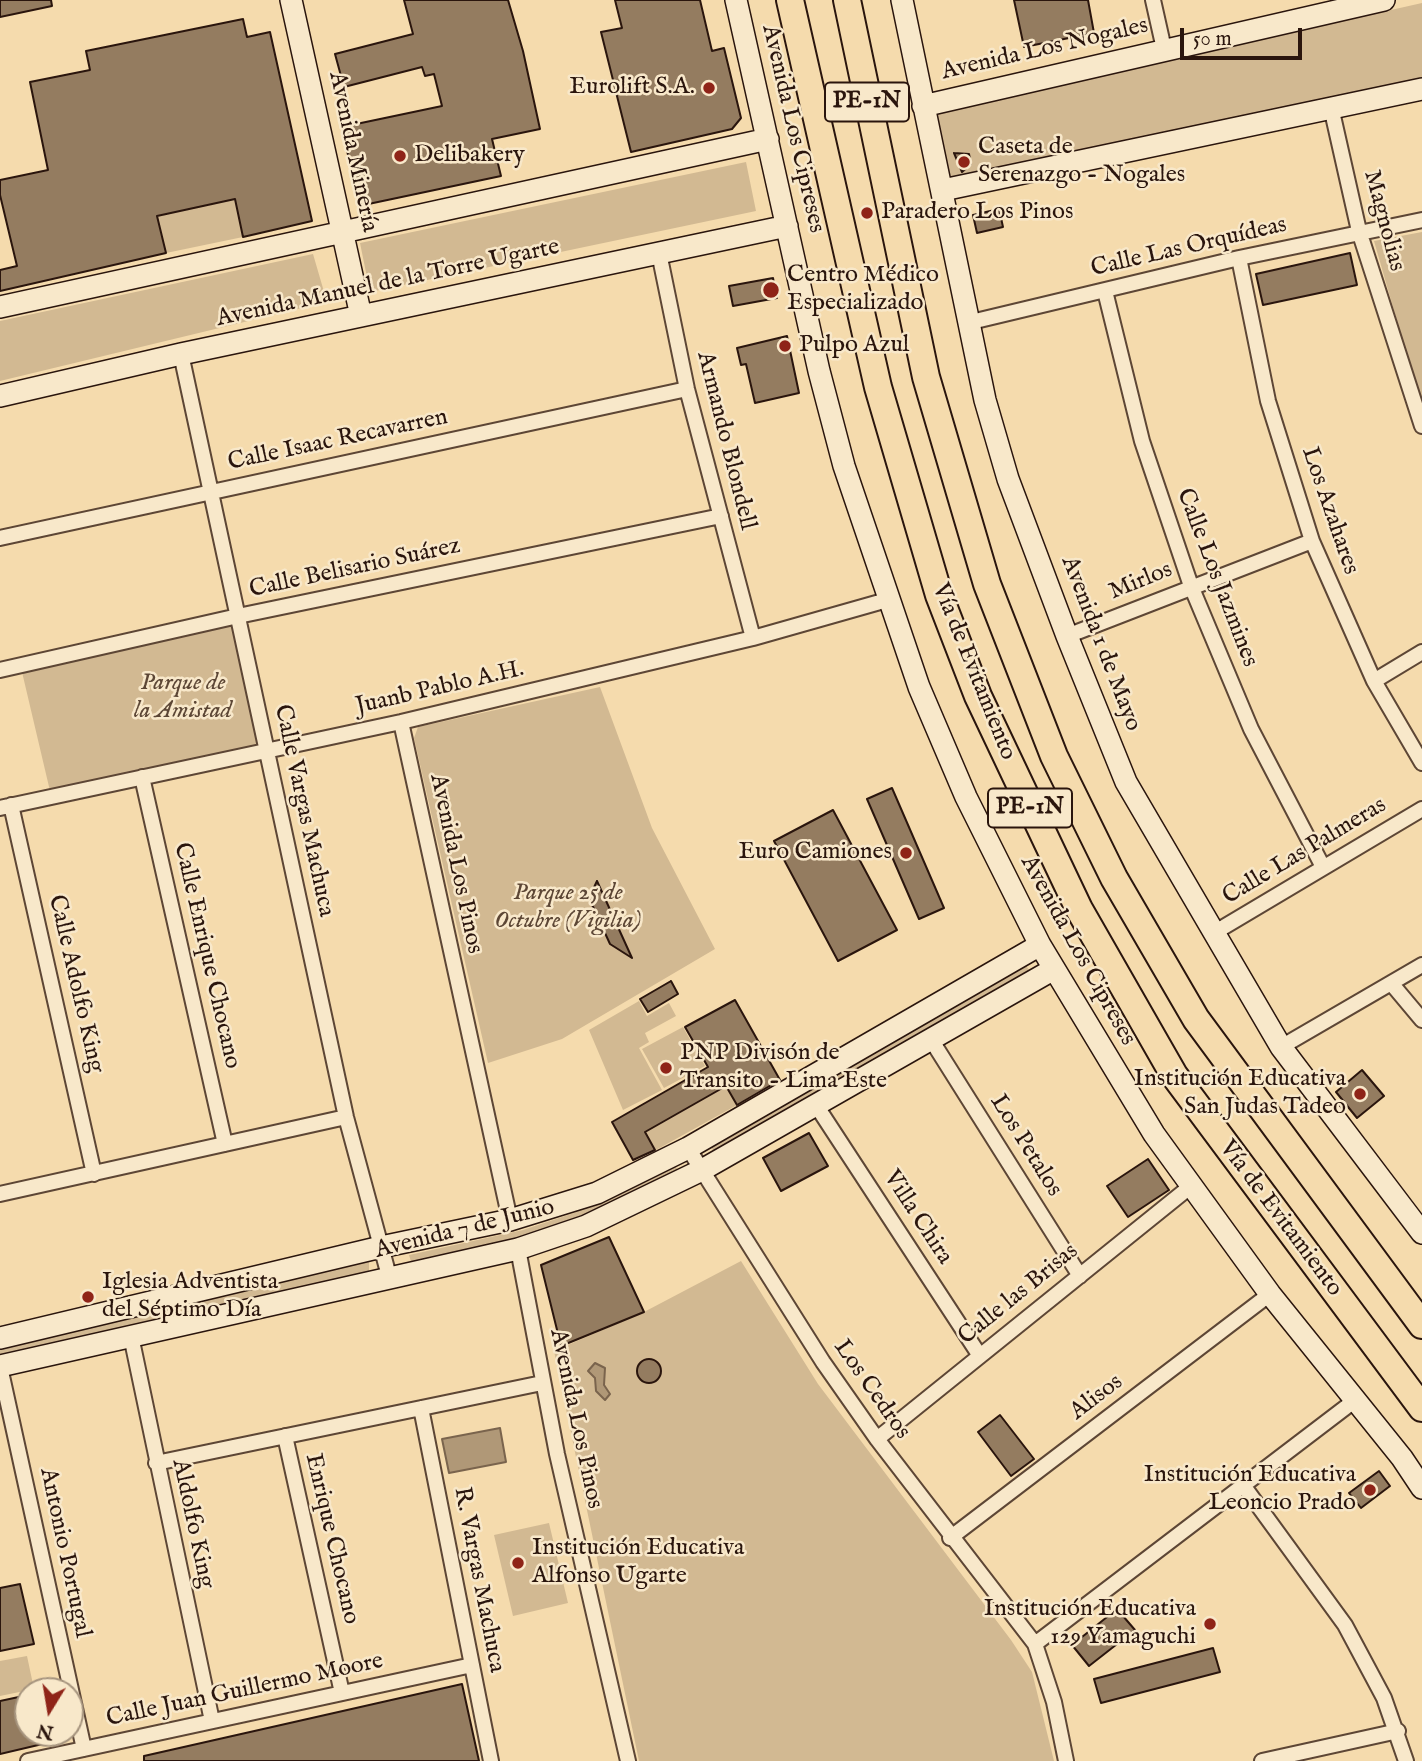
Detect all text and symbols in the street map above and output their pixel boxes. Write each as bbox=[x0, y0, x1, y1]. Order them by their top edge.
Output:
street label: Avenida Los Nogales bbox=[939, 12, 1151, 88]
scale bar bbox=[1184, 14, 1306, 58]
street label: Avenida Los Cipreses bbox=[754, 22, 830, 236]
text: 50 m bbox=[1193, 26, 1232, 53]
street label: Avenida Minería bbox=[321, 69, 383, 235]
place label: Eurolift S.A. bbox=[569, 74, 695, 102]
marker: Eurolift S.A. bbox=[701, 80, 717, 96]
road number: PE-1N bbox=[825, 82, 909, 122]
place label: Caseta de Serenazgo - Nogales bbox=[978, 134, 1185, 190]
place label: Delibakery bbox=[414, 142, 525, 170]
marker: Delibakery bbox=[392, 148, 408, 164]
marker: Caseta de Serenazgo - Nogales bbox=[956, 154, 972, 170]
street label: Magnolias bbox=[1356, 167, 1410, 275]
place label: Paradero Los Pinos bbox=[881, 199, 1073, 227]
marker: Paradero Los Pinos bbox=[859, 205, 875, 221]
street label: Calle Las Orquídeas bbox=[1088, 211, 1290, 285]
street label: Avenida Manuel de la Torre Ugarte bbox=[214, 234, 562, 334]
place label: Centro Médico Especializado bbox=[787, 262, 939, 318]
marker: Centro Médico Especializado bbox=[761, 280, 781, 300]
place label: Pulpo Azul bbox=[799, 332, 909, 360]
marker: Pulpo Azul bbox=[777, 338, 793, 354]
street label: Armando Blondell bbox=[689, 349, 761, 533]
street label: Calle Isaac Recavarren bbox=[226, 404, 450, 478]
street label: Los Azahares bbox=[1294, 443, 1364, 579]
street label: Calle Los Jazmines bbox=[1169, 485, 1263, 671]
street label: Calle Belisario Suárez bbox=[247, 533, 463, 605]
street label: Avenida 1 de Mayo bbox=[1053, 552, 1147, 736]
street label: Mirlos bbox=[1105, 556, 1177, 608]
street label: Vía de Evitamiento bbox=[924, 579, 1022, 765]
street label: Juanb Pablo A.H. bbox=[353, 656, 527, 722]
park label: Parque de la Amistad bbox=[134, 670, 232, 726]
street label: Calle Vargas Machuca bbox=[266, 702, 340, 920]
street label: Avenida Los Pinos bbox=[422, 771, 488, 957]
road number: PE-1N bbox=[988, 788, 1072, 828]
street label: Calle Las Palmeras bbox=[1218, 792, 1392, 912]
place label: Euro Camiones bbox=[738, 839, 892, 867]
street label: Calle Enrique Chocano bbox=[166, 840, 246, 1072]
marker: Euro Camiones bbox=[898, 845, 914, 861]
street label: Avenida Los Cipreses bbox=[1013, 851, 1141, 1051]
park label: Parque 25 de Octubre (Vigilia) bbox=[495, 880, 641, 936]
street label: Calle Adolfo King bbox=[41, 892, 109, 1076]
place label: PNP Divisón de Transito - Lima Este bbox=[680, 1040, 887, 1096]
marker: PNP Divisón de Transito - Lima Este bbox=[658, 1060, 674, 1076]
place label: Institución Educativa San Judas Tadeo bbox=[1134, 1066, 1346, 1122]
marker: Institución Educativa San Judas Tadeo bbox=[1352, 1086, 1368, 1102]
street label: Los Petalos bbox=[982, 1090, 1068, 1202]
street label: Vía de Evitamiento bbox=[1212, 1135, 1348, 1303]
street label: Villa Chira bbox=[876, 1166, 958, 1270]
street label: Avenida 7 de Junio bbox=[372, 1194, 558, 1266]
street label: Calle las Brisas bbox=[953, 1238, 1085, 1352]
place label: Iglesia Adventista del Séptimo Día bbox=[102, 1269, 278, 1325]
marker: Iglesia Adventista del Séptimo Día bbox=[80, 1289, 96, 1305]
street label: Avenida Los Pinos bbox=[542, 1326, 608, 1512]
street label: Los Cedros bbox=[826, 1335, 916, 1445]
street label: Alisos bbox=[1065, 1369, 1129, 1427]
street label: Enrique Chocano bbox=[297, 1451, 365, 1627]
street label: Aldolfo King bbox=[164, 1457, 220, 1591]
place label: Institución Educativa Leoncio Prado bbox=[1144, 1462, 1356, 1518]
street label: Antonio Portugal bbox=[32, 1465, 96, 1641]
marker: Institución Educativa Leoncio Prado bbox=[1362, 1482, 1378, 1498]
street label: R. Vargas Machuca bbox=[446, 1485, 510, 1675]
place label: Institución Educativa Alfonso Ugarte bbox=[532, 1535, 744, 1591]
marker: Institución Educativa Alfonso Ugarte bbox=[510, 1555, 526, 1571]
place label: Institución Educativa 129 Yamaguchi bbox=[984, 1596, 1196, 1652]
marker: Institución Educativa 129 Yamaguchi bbox=[1202, 1616, 1218, 1632]
street label: Calle Juan Guillermo Moore bbox=[104, 1648, 386, 1734]
north arrow bbox=[14, 1677, 84, 1747]
text: N bbox=[35, 1717, 56, 1744]

